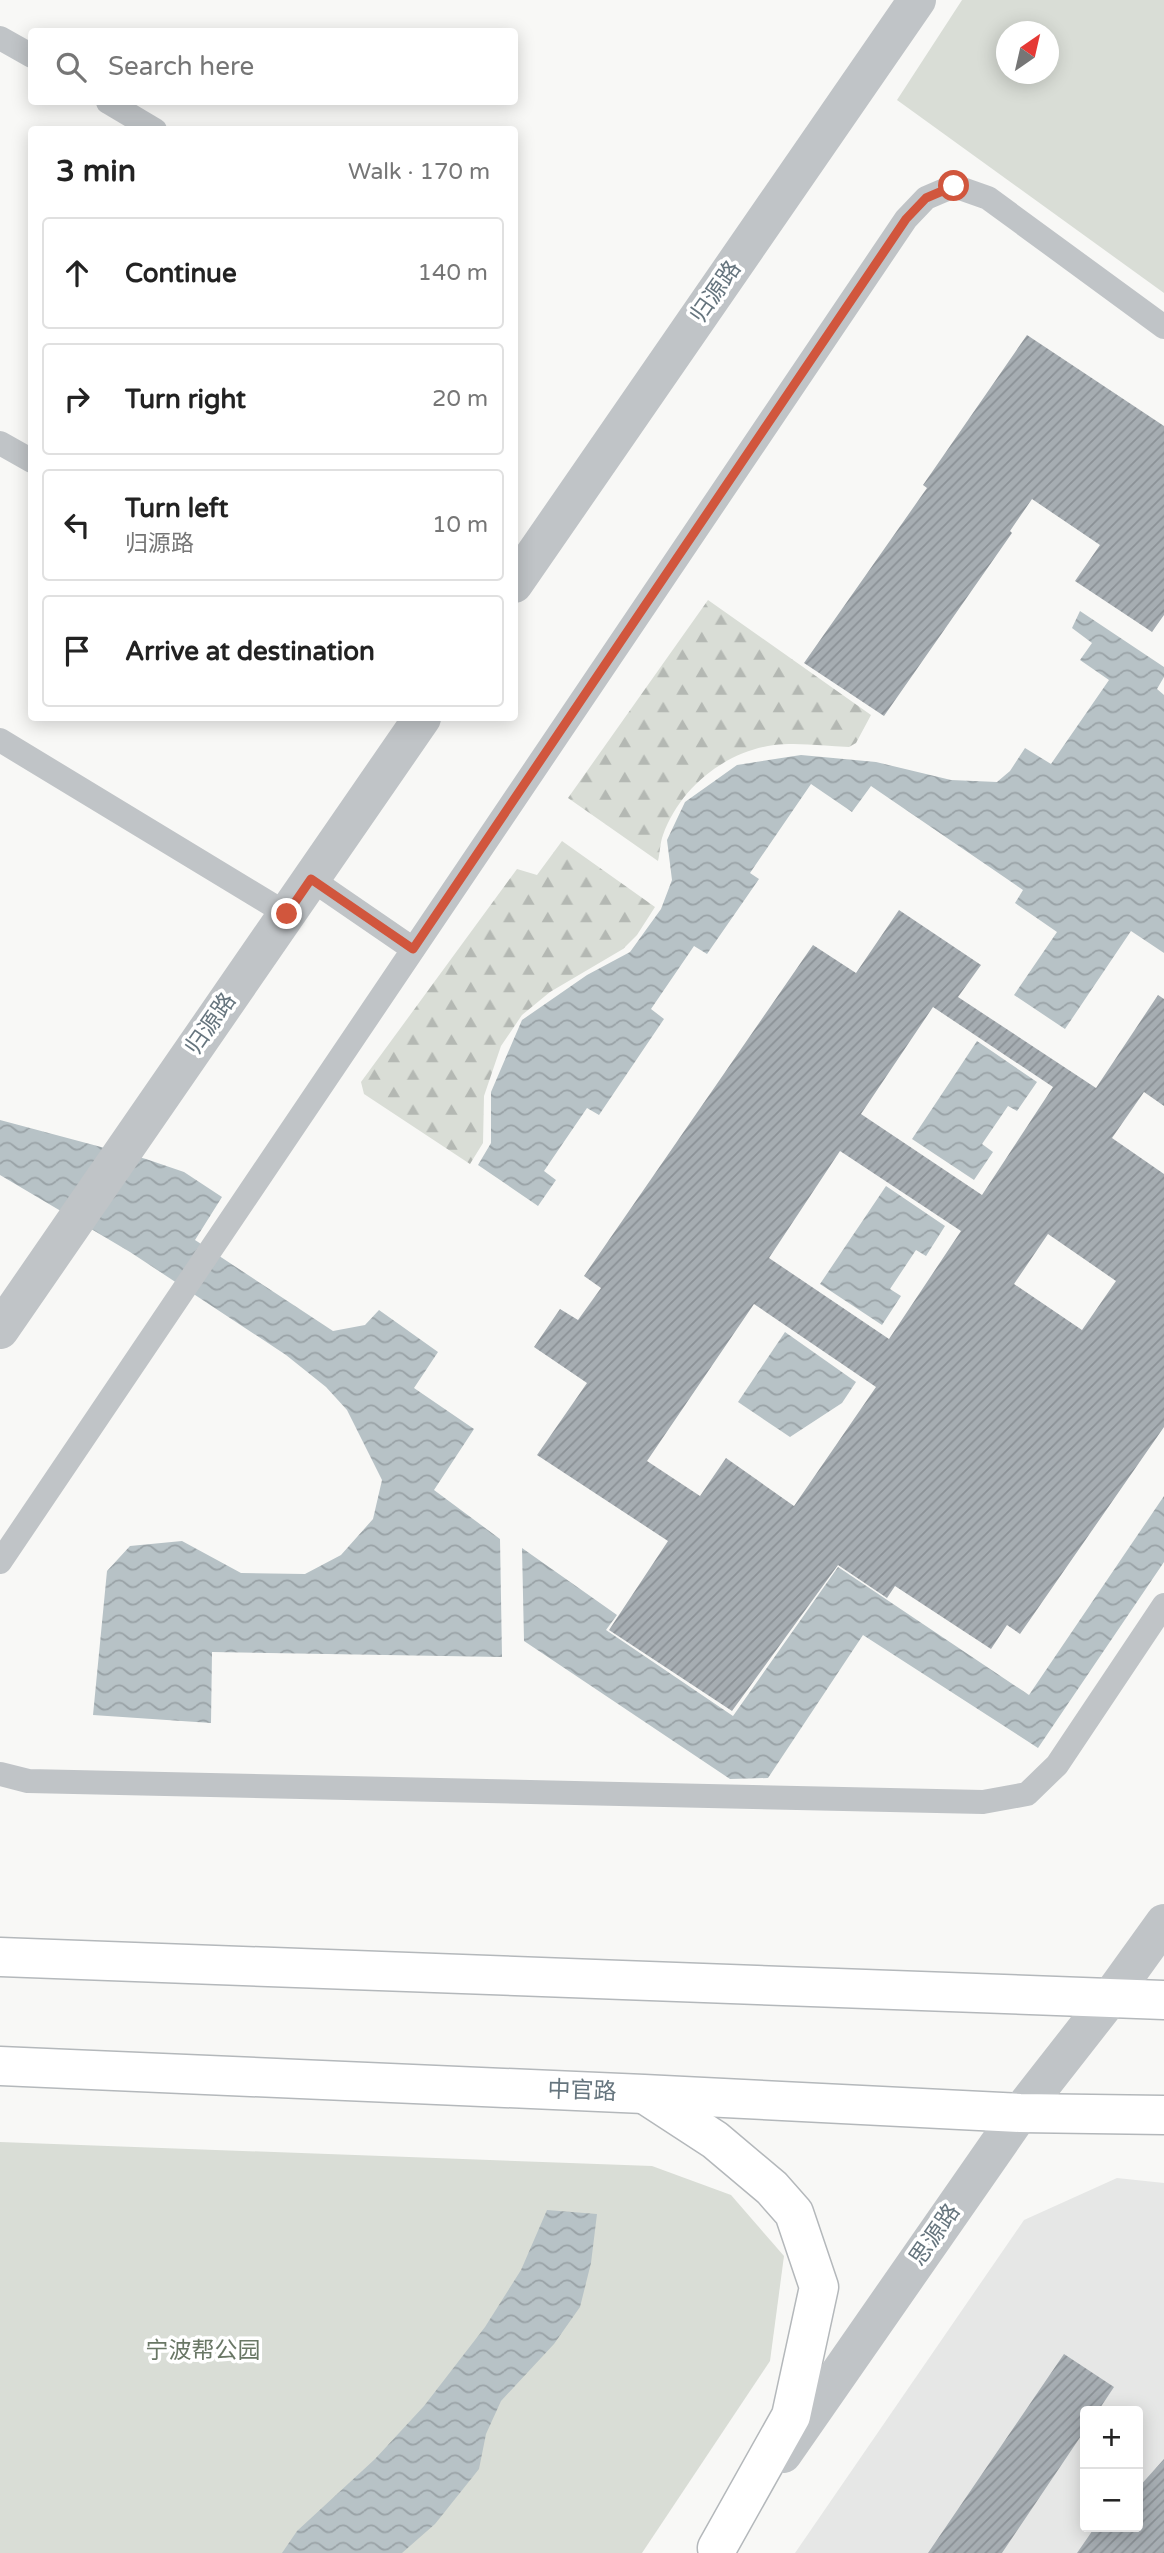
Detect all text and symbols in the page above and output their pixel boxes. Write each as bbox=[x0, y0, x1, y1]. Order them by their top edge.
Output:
north arrow bbox=[996, 21, 1059, 84]
search box bbox=[28, 28, 518, 105]
icon: search bbox=[52, 48, 90, 86]
text: Search here bbox=[108, 51, 254, 82]
text: 3 min bbox=[56, 153, 136, 190]
text: Walk · 170 m bbox=[348, 158, 490, 186]
route start bbox=[938, 170, 969, 201]
icon: ahead bbox=[58, 254, 96, 292]
street label: 归源路 bbox=[685, 256, 747, 328]
text: Continue bbox=[125, 258, 237, 289]
text: 140 m bbox=[418, 259, 488, 287]
icon: right bbox=[58, 380, 96, 418]
text: Turn right bbox=[125, 384, 246, 415]
text: 20 m bbox=[432, 385, 488, 413]
text: Turn left bbox=[125, 493, 228, 524]
icon: left bbox=[58, 506, 96, 544]
text: 10 m bbox=[432, 511, 488, 539]
text: 归源路 bbox=[125, 530, 194, 558]
icon: arrive bbox=[58, 632, 96, 670]
text: Arrive at destination bbox=[125, 636, 375, 667]
route end bbox=[271, 898, 302, 929]
street label: 归源路 bbox=[180, 988, 242, 1060]
street label: 中官路 bbox=[547, 2076, 617, 2106]
street label: 思源路 bbox=[904, 2199, 966, 2271]
park label: 宁波帮公园 bbox=[146, 2337, 261, 2365]
map controls bbox=[1080, 2406, 1143, 2532]
button: + bbox=[1080, 2406, 1143, 2469]
button: − bbox=[1080, 2469, 1143, 2532]

